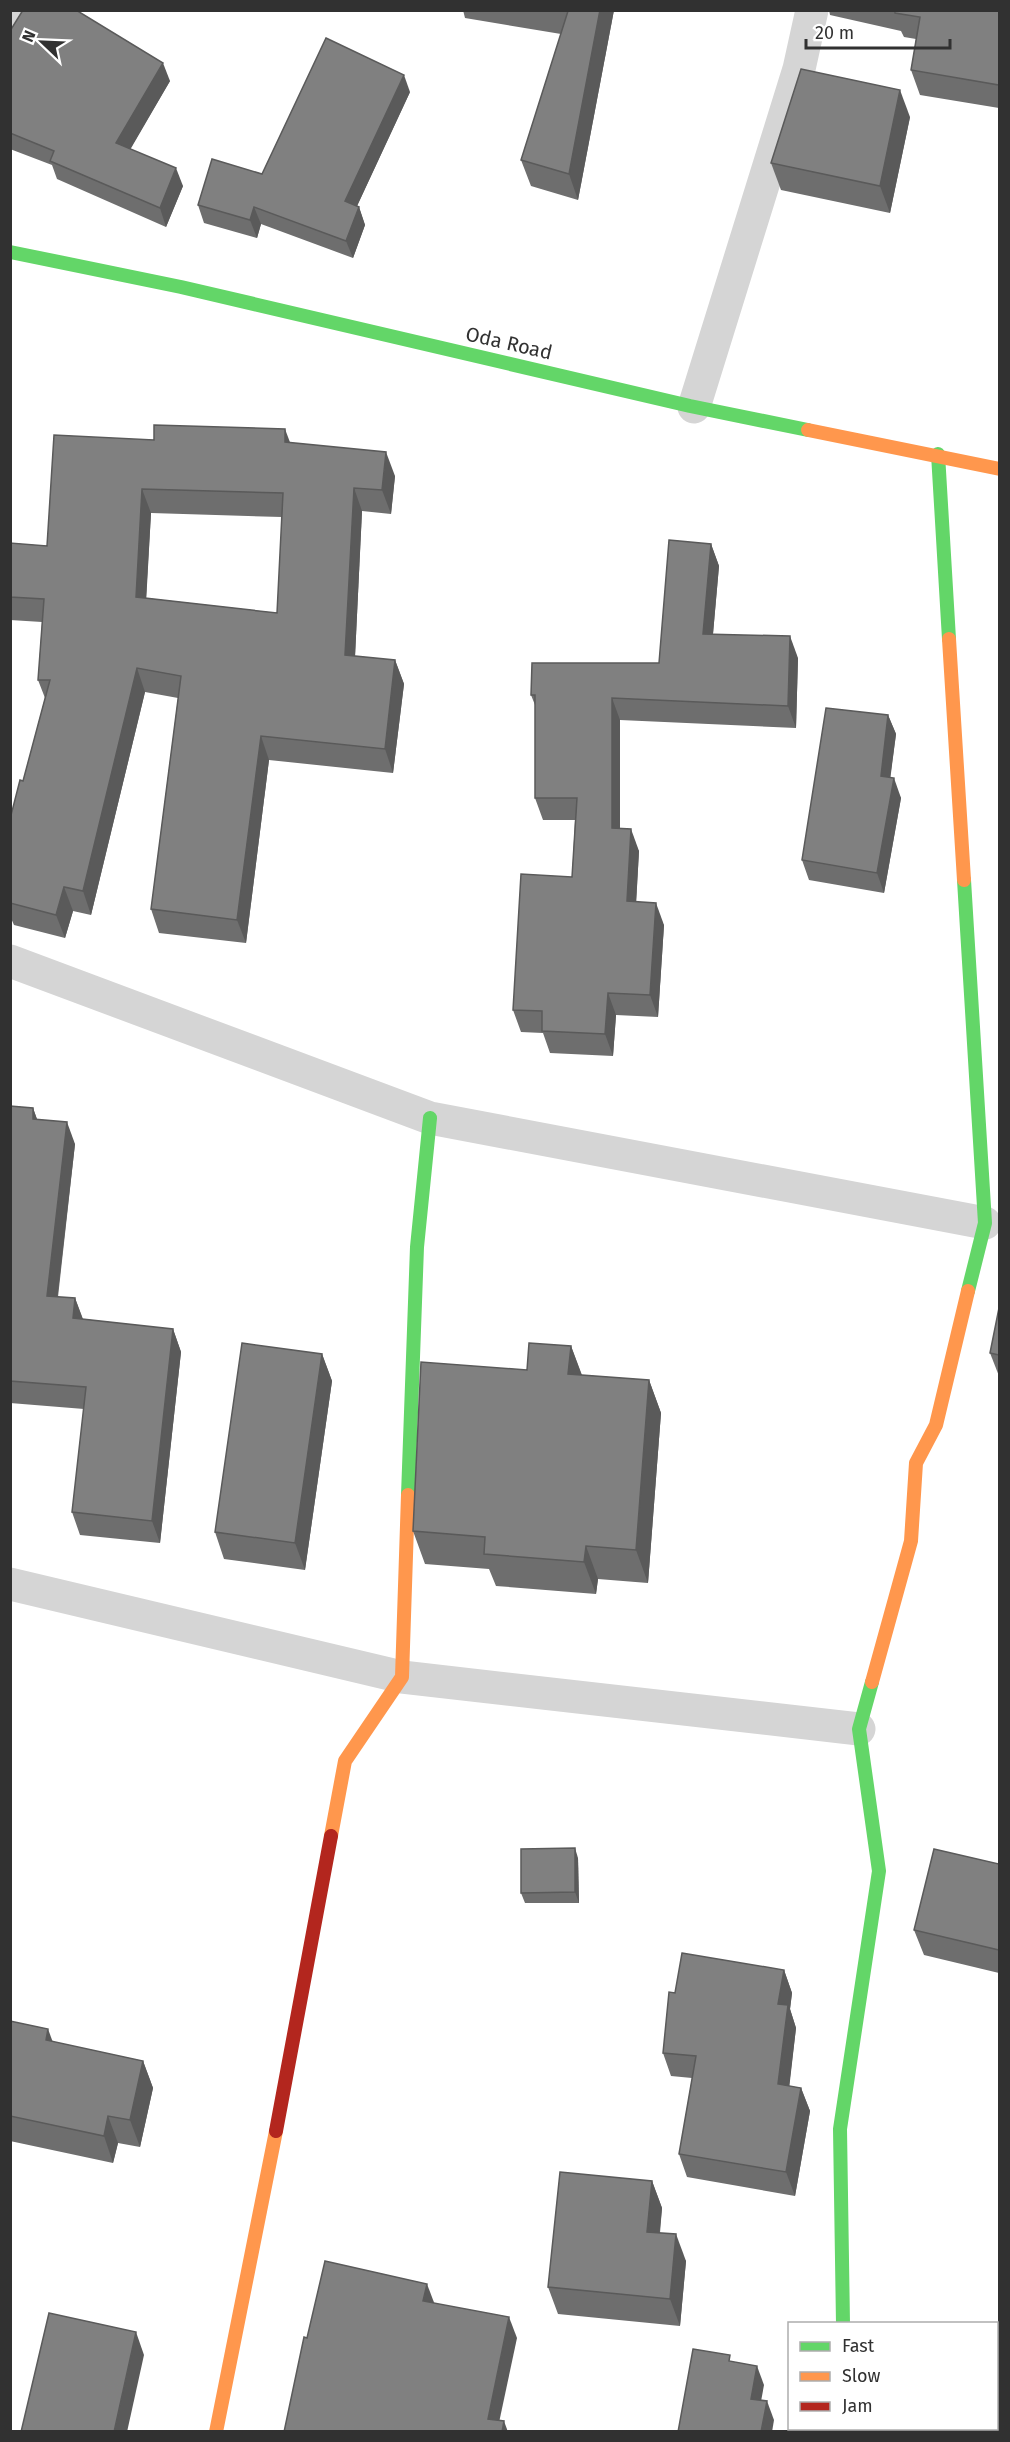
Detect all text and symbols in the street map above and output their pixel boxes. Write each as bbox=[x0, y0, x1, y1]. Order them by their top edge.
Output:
north arrow bbox=[12, 12, 72, 72]
scale bar bbox=[806, 12, 950, 50]
text: 20 m bbox=[815, 22, 854, 44]
text: N bbox=[18, 28, 39, 45]
street label: Oda Road bbox=[463, 321, 555, 365]
legend bbox=[788, 2322, 998, 2430]
text: Fast bbox=[842, 2335, 875, 2357]
text: Slow bbox=[842, 2365, 881, 2387]
text: Jam bbox=[842, 2395, 873, 2417]

